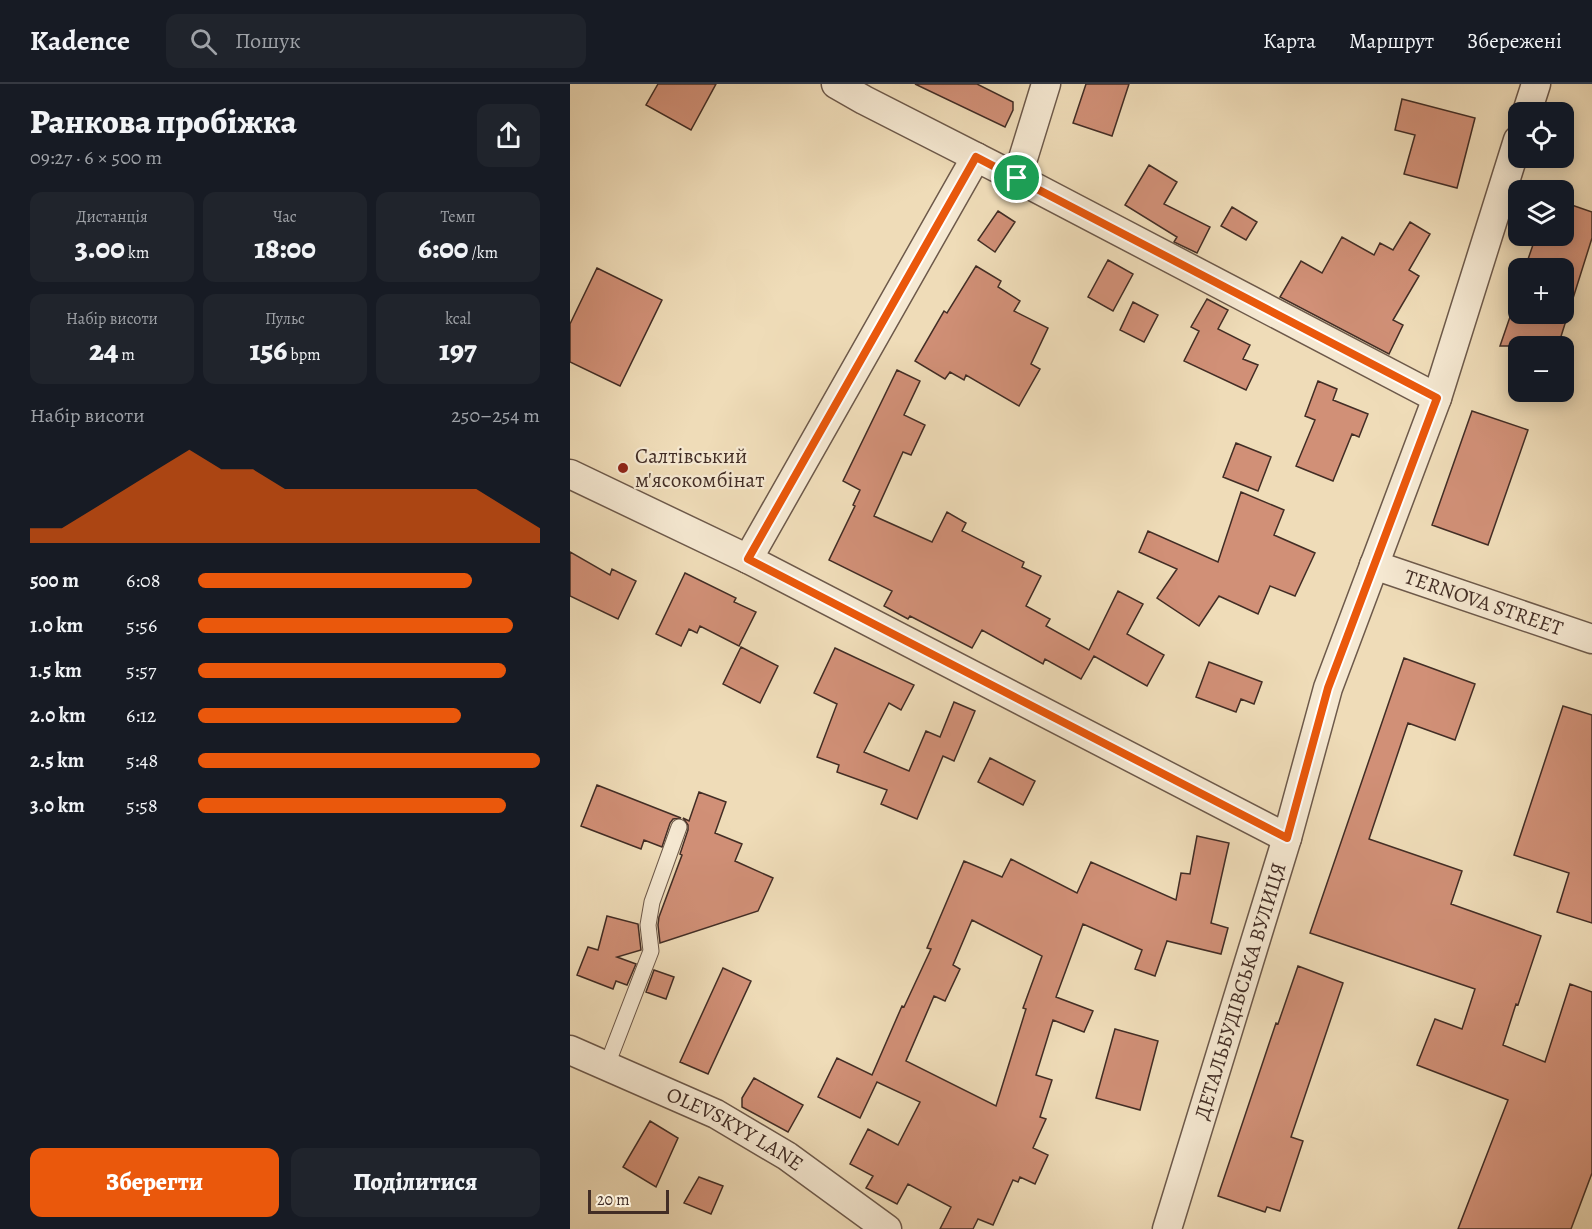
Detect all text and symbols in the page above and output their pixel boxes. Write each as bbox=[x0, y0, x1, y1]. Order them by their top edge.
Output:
search box bbox=[166, 14, 586, 68]
text: Kadence bbox=[30, 22, 130, 60]
icon: search bbox=[187, 25, 220, 58]
text: Пошук bbox=[235, 26, 301, 56]
text: Карта bbox=[1263, 27, 1316, 55]
text: Маршрут bbox=[1349, 27, 1434, 55]
text: Збережені bbox=[1467, 27, 1562, 55]
text: Ранкова пробіжка bbox=[30, 99, 297, 144]
map controls bbox=[1508, 102, 1574, 402]
button: locate bbox=[1508, 102, 1574, 168]
button: share bbox=[477, 104, 540, 167]
text: 09:27 · 6 × 500 m bbox=[30, 144, 162, 171]
pin bbox=[991, 152, 1042, 203]
icon: arrive bbox=[1000, 161, 1033, 194]
button: layers bbox=[1508, 180, 1574, 246]
text: Дистанція bbox=[76, 206, 148, 228]
text: Час bbox=[273, 206, 297, 228]
text: Темп bbox=[441, 206, 475, 228]
text: 3.00 bbox=[75, 228, 125, 268]
text: 18:00 bbox=[254, 228, 316, 268]
text: 6:00 bbox=[418, 228, 468, 268]
text: km bbox=[125, 242, 149, 264]
text: /km bbox=[468, 242, 498, 264]
button: + bbox=[1508, 258, 1574, 324]
text: Набір висоти bbox=[66, 308, 158, 330]
text: Пульс bbox=[265, 308, 305, 330]
text: kcal bbox=[445, 308, 471, 330]
text: 24 bbox=[89, 330, 118, 370]
text: 156 bbox=[250, 330, 287, 370]
text: 197 bbox=[439, 330, 477, 370]
button: − bbox=[1508, 336, 1574, 402]
text: m bbox=[118, 344, 135, 366]
text: bpm bbox=[287, 344, 320, 366]
text: Набір висоти bbox=[30, 402, 145, 429]
text: 250–254 m bbox=[451, 402, 540, 429]
place label: Салтівський м'ясокомбінат bbox=[635, 442, 765, 494]
marker: Салтівський м'ясокомбінат bbox=[616, 461, 630, 475]
street label: TERNOVA STREET bbox=[1401, 562, 1567, 642]
text: 500 m bbox=[30, 567, 79, 594]
text: 6:08 bbox=[126, 567, 160, 594]
text: 1.0 km bbox=[30, 612, 83, 639]
text: 5:56 bbox=[126, 612, 157, 639]
text: 1.5 km bbox=[30, 657, 82, 684]
text: 5:57 bbox=[126, 657, 156, 684]
text: 2.0 km bbox=[30, 702, 86, 729]
text: 6:12 bbox=[126, 702, 156, 729]
text: 2.5 km bbox=[30, 747, 84, 774]
text: 5:48 bbox=[126, 747, 158, 774]
text: 3.0 km bbox=[30, 792, 85, 819]
text: 5:58 bbox=[126, 792, 158, 819]
street label: ДЕТАЛЬБУДІВСЬКА ВУЛИЦЯ bbox=[1187, 859, 1293, 1123]
street label: OLEVSKYY LANE bbox=[662, 1080, 809, 1178]
button: Зберегти bbox=[30, 1148, 279, 1217]
button: Поділитися bbox=[291, 1148, 540, 1217]
scale bar bbox=[588, 1187, 669, 1214]
text: 20 m bbox=[597, 1189, 630, 1211]

